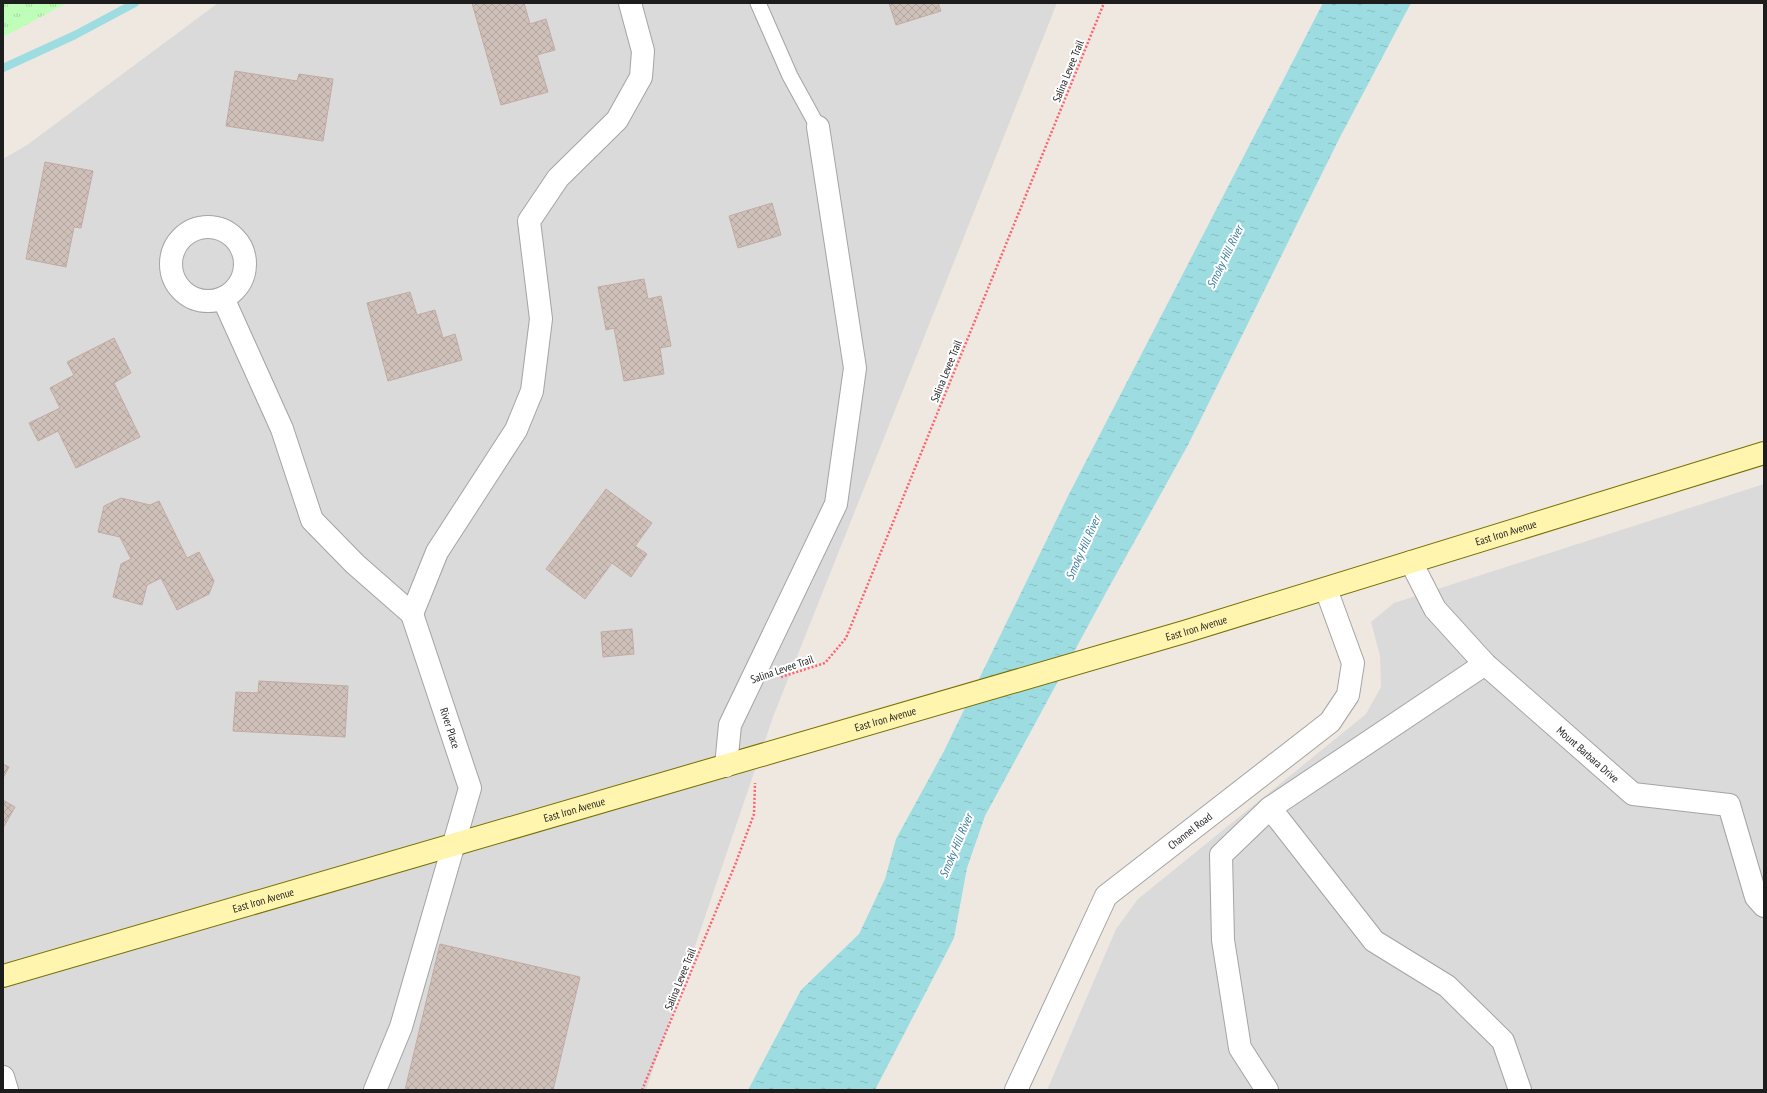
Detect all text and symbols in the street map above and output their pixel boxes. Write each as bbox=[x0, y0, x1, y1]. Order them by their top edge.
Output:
street label: Salina Levee Trail bbox=[1049, 38, 1087, 104]
water label: Smoky Hill River bbox=[1203, 221, 1247, 291]
street label: Salina Levee Trail bbox=[927, 338, 965, 404]
water label: Smoky Hill River bbox=[1062, 512, 1104, 582]
street label: East Iron Avenue bbox=[1474, 516, 1539, 549]
street label: East Iron Avenue bbox=[1164, 612, 1229, 644]
street label: Salina Levee Trail bbox=[749, 652, 816, 686]
street label: East Iron Avenue bbox=[853, 703, 918, 735]
street label: River Place bbox=[437, 706, 463, 751]
street label: Mount Barbara Drive bbox=[1554, 723, 1622, 786]
street label: East Iron Avenue bbox=[542, 794, 607, 825]
street label: Channel Road bbox=[1165, 809, 1215, 852]
water label: Smoky Hill River bbox=[935, 810, 976, 880]
street label: East Iron Avenue bbox=[231, 885, 296, 916]
street label: Salina Levee Trail bbox=[661, 946, 699, 1012]

